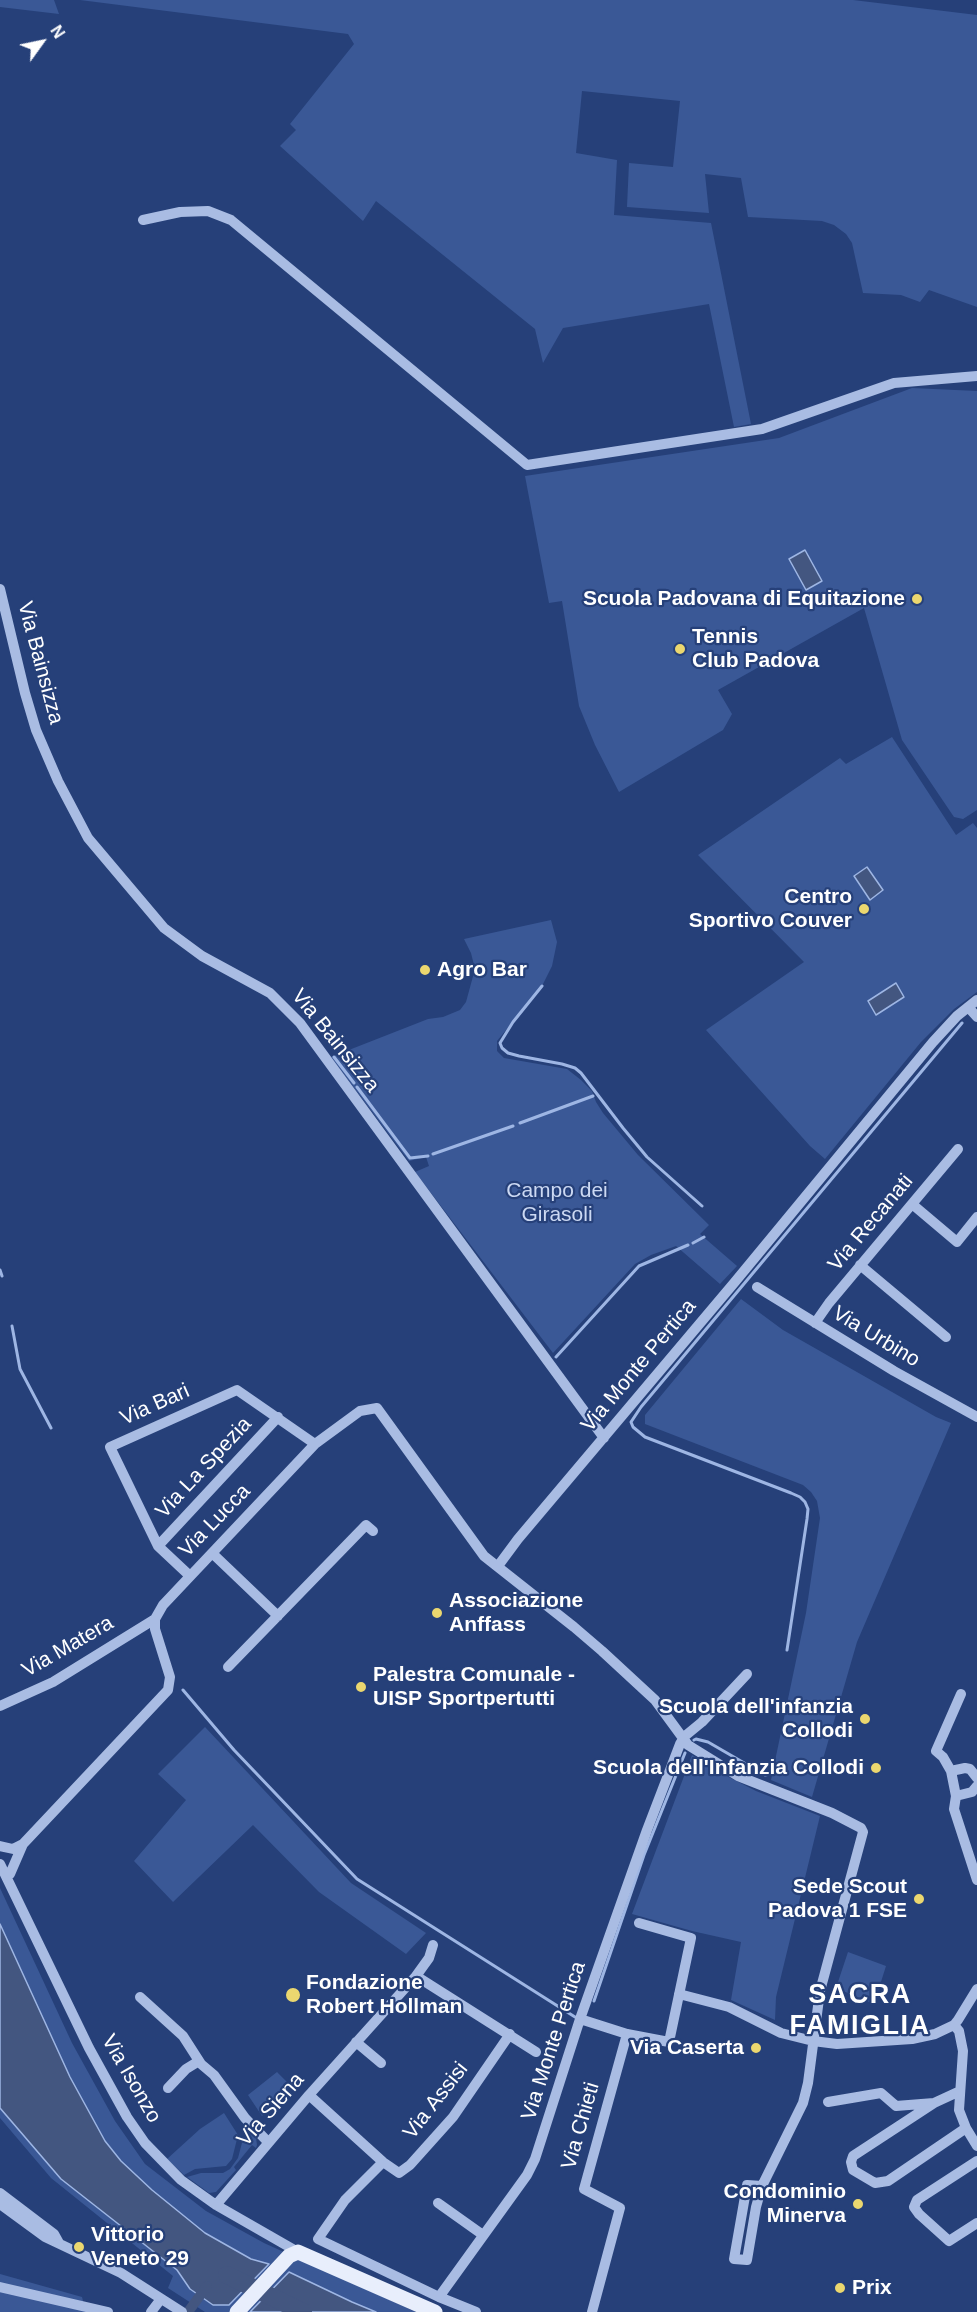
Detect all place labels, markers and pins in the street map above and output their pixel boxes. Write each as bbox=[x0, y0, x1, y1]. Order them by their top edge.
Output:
place label: Scuola Padovana di Equitazione bbox=[583, 586, 905, 612]
marker: Scuola Padovana di Equitazione bbox=[910, 592, 924, 606]
place label: Tennis Club Padova bbox=[692, 624, 819, 674]
marker: Tennis Club Padova bbox=[673, 642, 687, 656]
place label: Centro Sportivo Couver bbox=[689, 884, 852, 934]
marker: Centro Sportivo Couver bbox=[857, 902, 871, 916]
place label: Agro Bar bbox=[437, 957, 527, 983]
marker: Agro Bar bbox=[418, 963, 432, 977]
place label: Associazione Anffass bbox=[449, 1588, 583, 1638]
marker: Associazione Anffass bbox=[430, 1606, 444, 1620]
place label: Palestra Comunale - UISP Sportpertutti bbox=[373, 1662, 575, 1712]
marker: Palestra Comunale - UISP Sportpertutti bbox=[354, 1680, 368, 1694]
place label: Scuola dell'infanzia Collodi bbox=[659, 1694, 853, 1744]
marker: Scuola dell'infanzia Collodi bbox=[858, 1712, 872, 1726]
place label: Scuola dell'Infanzia Collodi bbox=[593, 1755, 864, 1781]
marker: Scuola dell'Infanzia Collodi bbox=[869, 1761, 883, 1775]
place label: Sede Scout Padova 1 FSE bbox=[768, 1874, 907, 1924]
marker: Sede Scout Padova 1 FSE bbox=[912, 1892, 926, 1906]
place label: Fondazione Robert Hollman bbox=[306, 1970, 462, 2020]
marker: Fondazione Robert Hollman bbox=[284, 1986, 302, 2004]
place label: Via Caserta bbox=[630, 2035, 744, 2061]
marker: Via Caserta bbox=[749, 2041, 763, 2055]
place label: Condominio Minerva bbox=[724, 2179, 846, 2229]
marker: Condominio Minerva bbox=[851, 2197, 865, 2211]
place label: Vittorio Veneto 29 bbox=[91, 2222, 189, 2272]
marker: Vittorio Veneto 29 bbox=[72, 2240, 86, 2254]
place label: Prix bbox=[852, 2275, 892, 2301]
marker: Prix bbox=[833, 2281, 847, 2295]

